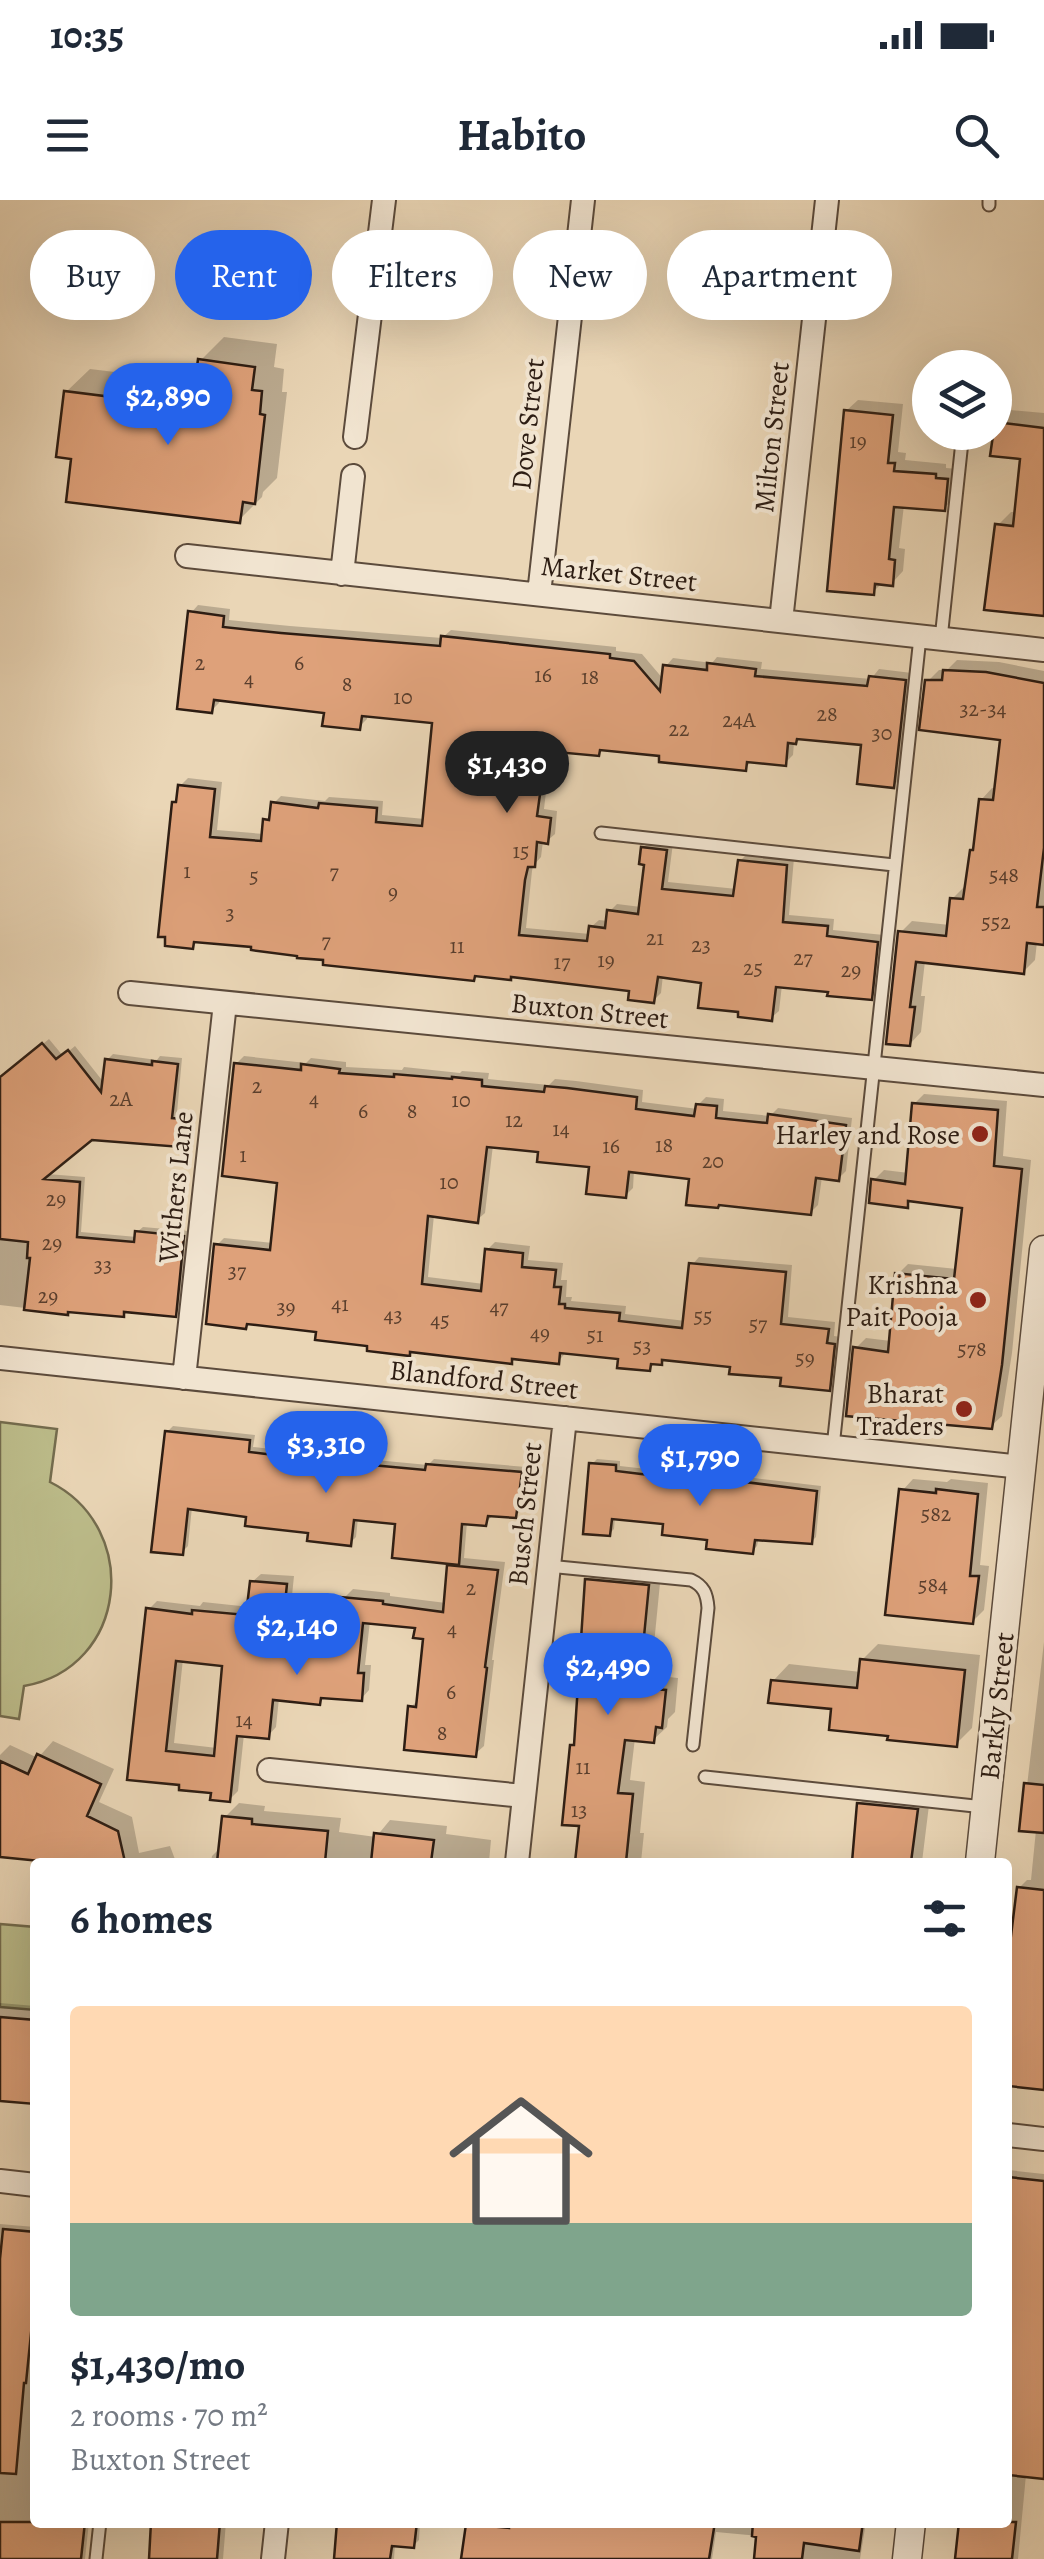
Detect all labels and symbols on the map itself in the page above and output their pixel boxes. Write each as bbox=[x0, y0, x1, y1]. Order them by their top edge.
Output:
street label: Dove Street bbox=[502, 356, 554, 492]
street label: Milton Street bbox=[745, 360, 799, 514]
pin: $2,890 bbox=[87, 363, 249, 448]
house number: 19 bbox=[849, 426, 867, 456]
street label: Market Street bbox=[539, 547, 699, 601]
house number: 2 bbox=[195, 648, 205, 678]
house number: 6 bbox=[294, 648, 304, 678]
house number: 16 bbox=[534, 660, 552, 690]
house number: 18 bbox=[581, 662, 599, 692]
house number: 4 bbox=[244, 664, 254, 694]
house number: 8 bbox=[342, 669, 352, 699]
house number: 10 bbox=[393, 682, 413, 712]
house number: 32-34 bbox=[959, 694, 1007, 724]
house number: 28 bbox=[816, 699, 838, 729]
house number: 24A bbox=[722, 705, 757, 735]
house number: 22 bbox=[669, 714, 689, 744]
house number: 30 bbox=[872, 718, 892, 748]
pin: $1,430 bbox=[426, 731, 588, 816]
house number: 15 bbox=[513, 836, 529, 866]
house number: 1 bbox=[183, 856, 191, 886]
house number: 7 bbox=[329, 857, 339, 887]
house number: 548 bbox=[989, 860, 1019, 890]
house number: 5 bbox=[249, 861, 259, 891]
house number: 9 bbox=[388, 877, 398, 907]
house number: 3 bbox=[225, 898, 235, 928]
house number: 552 bbox=[981, 907, 1011, 937]
house number: 21 bbox=[646, 923, 664, 953]
house number: 7 bbox=[321, 926, 331, 956]
house number: 23 bbox=[691, 930, 711, 960]
house number: 11 bbox=[449, 931, 465, 961]
house number: 27 bbox=[793, 943, 814, 973]
house number: 19 bbox=[597, 945, 615, 975]
house number: 17 bbox=[554, 947, 571, 977]
house number: 25 bbox=[743, 953, 763, 983]
house number: 29 bbox=[841, 955, 861, 985]
street label: Buxton Street bbox=[509, 984, 670, 1038]
house number: 2 bbox=[252, 1071, 262, 1101]
house number: 2A bbox=[109, 1084, 134, 1114]
house number: 4 bbox=[309, 1084, 319, 1114]
house number: 10 bbox=[451, 1085, 471, 1115]
house number: 6 bbox=[358, 1096, 368, 1126]
house number: 8 bbox=[407, 1096, 417, 1126]
house number: 12 bbox=[505, 1105, 523, 1135]
street label: Withers Lane bbox=[149, 1109, 203, 1266]
house number: 14 bbox=[552, 1114, 570, 1144]
place label: Harley and Rose bbox=[775, 1116, 960, 1154]
marker: Harley and Rose bbox=[969, 1123, 991, 1145]
house number: 18 bbox=[655, 1130, 673, 1160]
house number: 16 bbox=[602, 1131, 620, 1161]
house number: 1 bbox=[239, 1140, 247, 1170]
house number: 20 bbox=[702, 1146, 724, 1176]
house number: 10 bbox=[439, 1167, 459, 1197]
house number: 29 bbox=[46, 1184, 66, 1214]
house number: 29 bbox=[42, 1228, 62, 1258]
house number: 33 bbox=[94, 1250, 112, 1280]
house number: 37 bbox=[228, 1256, 247, 1286]
place label: Krishna Pait Pooja bbox=[845, 1266, 958, 1336]
house number: 29 bbox=[38, 1281, 58, 1311]
house number: 41 bbox=[331, 1289, 349, 1319]
marker: Krishna Pait Pooja bbox=[967, 1289, 989, 1311]
house number: 39 bbox=[276, 1292, 296, 1322]
house number: 47 bbox=[489, 1292, 509, 1322]
house number: 43 bbox=[383, 1300, 403, 1330]
house number: 55 bbox=[694, 1301, 712, 1331]
house number: 45 bbox=[430, 1305, 450, 1335]
house number: 57 bbox=[749, 1309, 768, 1339]
house number: 49 bbox=[530, 1318, 550, 1348]
house number: 51 bbox=[587, 1320, 603, 1350]
house number: 53 bbox=[633, 1331, 651, 1361]
house number: 578 bbox=[957, 1334, 987, 1364]
house number: 59 bbox=[795, 1343, 815, 1373]
street label: Blandford Street bbox=[388, 1351, 580, 1409]
place label: Bharat Traders bbox=[856, 1375, 944, 1445]
marker: Bharat Traders bbox=[953, 1398, 975, 1420]
pin: $3,310 bbox=[245, 1411, 407, 1496]
pin: $1,790 bbox=[619, 1424, 781, 1509]
street label: Busch Street bbox=[499, 1440, 551, 1588]
house number: 582 bbox=[921, 1499, 951, 1529]
house number: 584 bbox=[918, 1570, 948, 1600]
house number: 2 bbox=[466, 1573, 476, 1603]
pin: $2,140 bbox=[216, 1593, 378, 1678]
house number: 4 bbox=[447, 1614, 457, 1644]
street label: Barkly Street bbox=[970, 1630, 1024, 1782]
pin: $2,490 bbox=[527, 1633, 689, 1718]
house number: 6 bbox=[446, 1677, 456, 1707]
house number: 14 bbox=[235, 1705, 253, 1735]
house number: 8 bbox=[437, 1718, 447, 1748]
house number: 11 bbox=[575, 1752, 591, 1782]
house number: 13 bbox=[571, 1795, 587, 1825]

